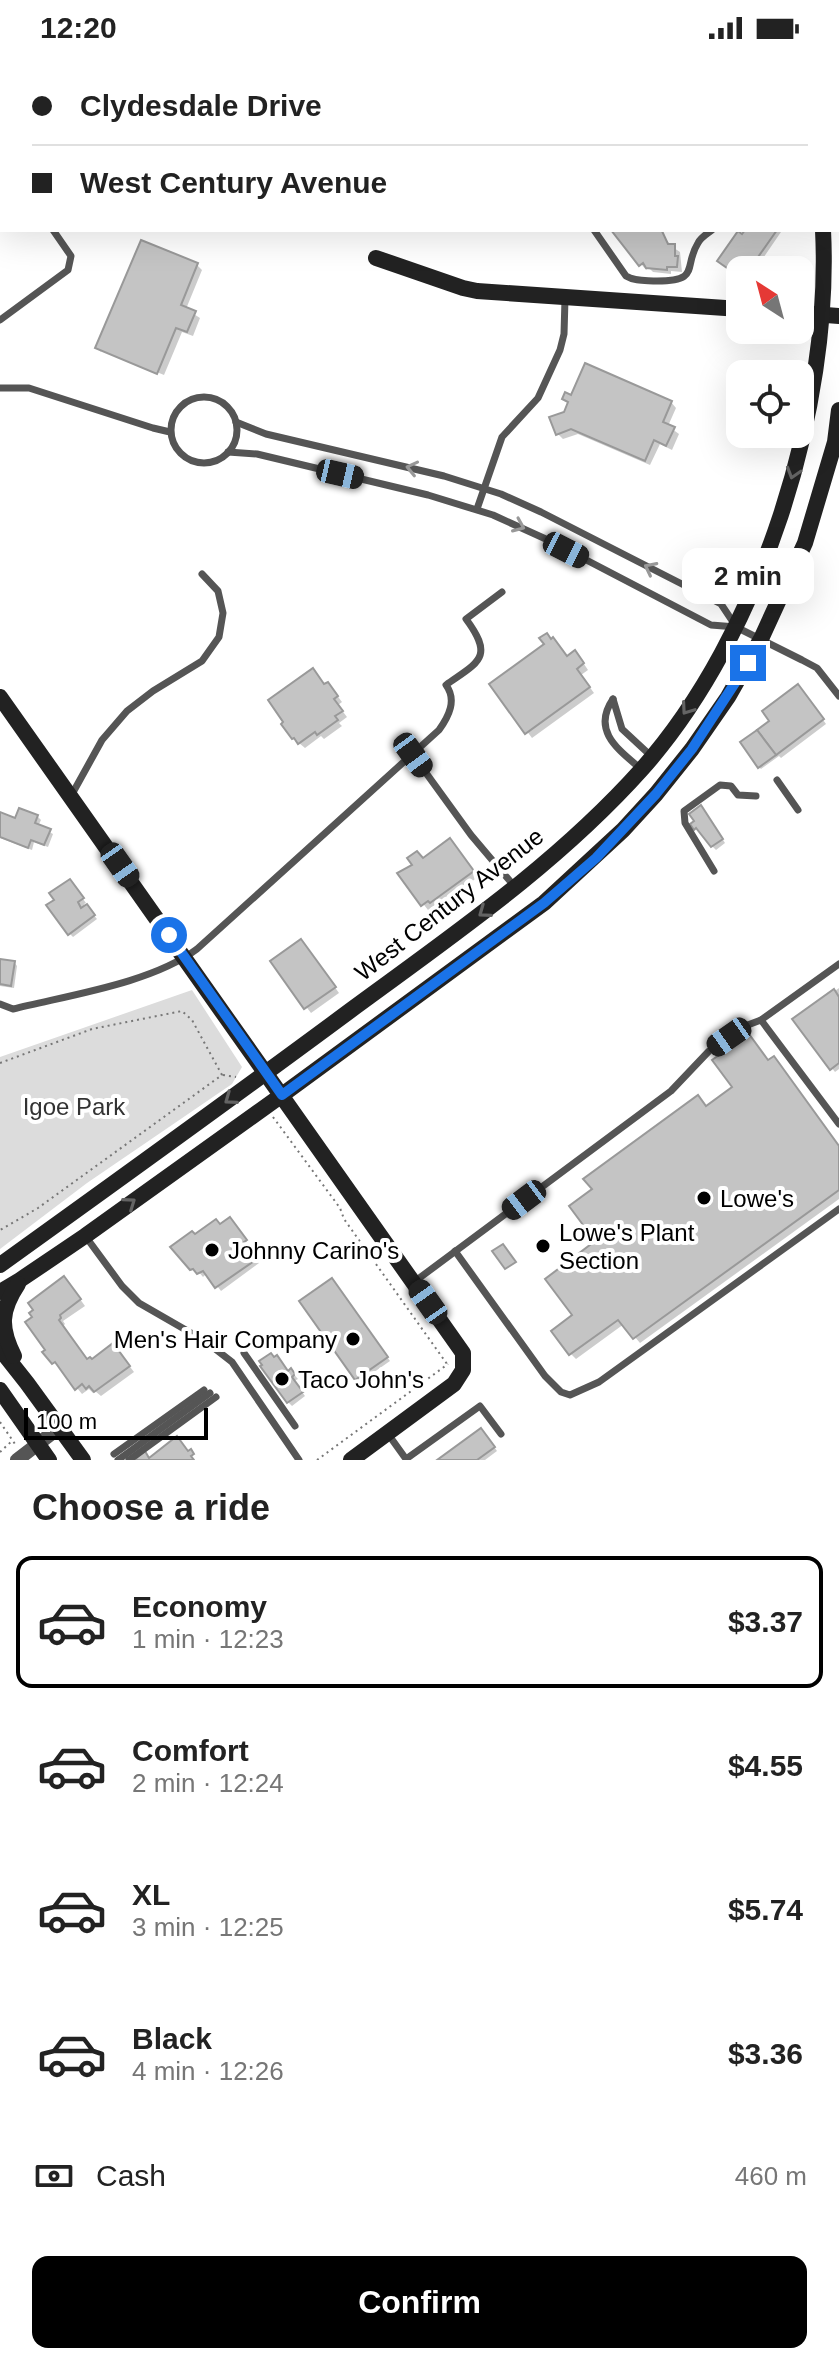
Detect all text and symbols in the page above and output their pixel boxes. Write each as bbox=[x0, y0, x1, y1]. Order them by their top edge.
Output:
text: 12:20 bbox=[40, 11, 117, 44]
text: Clydesdale Drive bbox=[80, 89, 322, 122]
text: West Century Avenue bbox=[80, 166, 387, 199]
north arrow bbox=[726, 256, 814, 344]
map controls bbox=[726, 256, 814, 448]
button: locate bbox=[726, 360, 814, 448]
car bbox=[314, 457, 366, 491]
one-way arrow bbox=[405, 460, 419, 477]
one-way arrow bbox=[786, 465, 802, 479]
one-way arrow bbox=[511, 517, 525, 533]
car bbox=[539, 528, 593, 572]
callout: 2 min bbox=[682, 547, 814, 603]
text: 2 min bbox=[714, 561, 782, 591]
one-way arrow bbox=[644, 563, 659, 578]
route end bbox=[730, 645, 766, 681]
one-way arrow bbox=[682, 700, 697, 714]
car bbox=[389, 729, 437, 781]
street label: West Century Avenue bbox=[350, 822, 548, 986]
car bbox=[96, 838, 144, 892]
one-way arrow bbox=[479, 902, 493, 917]
route start bbox=[151, 917, 187, 953]
car bbox=[702, 1013, 756, 1061]
one-way arrow bbox=[224, 1089, 239, 1104]
park label: Igoe Park bbox=[23, 1093, 126, 1120]
car bbox=[498, 1176, 550, 1224]
place label: Lowe's bbox=[720, 1185, 794, 1212]
marker: Lowe's bbox=[695, 1189, 713, 1207]
one-way arrow bbox=[122, 1199, 136, 1213]
place label: Lowe's Plant Section bbox=[559, 1219, 695, 1274]
place label: Johnny Carino's bbox=[228, 1237, 399, 1264]
marker: Lowe's Plant Section bbox=[534, 1237, 552, 1255]
marker: Johnny Carino's bbox=[203, 1241, 221, 1259]
car bbox=[404, 1275, 452, 1329]
place label: Men's Hair Company bbox=[114, 1326, 337, 1353]
marker: Men's Hair Company bbox=[344, 1330, 362, 1348]
place label: Taco John's bbox=[298, 1366, 424, 1393]
marker: Taco John's bbox=[273, 1370, 291, 1388]
scale bar bbox=[24, 1404, 208, 1440]
text: 100 m bbox=[36, 1409, 97, 1434]
text: Choose a ride bbox=[32, 1487, 270, 1528]
icon: car bbox=[36, 1586, 108, 1658]
text: Economy bbox=[132, 1590, 267, 1623]
text: $3.37 bbox=[728, 1605, 803, 1638]
text: 1 min · 12:23 bbox=[132, 1624, 284, 1654]
icon: car bbox=[36, 1730, 108, 1802]
text: Comfort bbox=[132, 1734, 249, 1767]
text: $4.55 bbox=[728, 1749, 803, 1782]
text: 2 min · 12:24 bbox=[132, 1768, 284, 1798]
icon: car bbox=[36, 1874, 108, 1946]
text: XL bbox=[132, 1878, 170, 1911]
text: $5.74 bbox=[728, 1893, 803, 1926]
text: 3 min · 12:25 bbox=[132, 1912, 284, 1942]
icon: car bbox=[36, 2018, 108, 2090]
text: Black bbox=[132, 2022, 212, 2055]
text: $3.36 bbox=[728, 2037, 803, 2070]
text: 4 min · 12:26 bbox=[132, 2056, 284, 2086]
icon: cash bbox=[32, 2154, 76, 2198]
text: Cash bbox=[96, 2159, 166, 2192]
text: 460 m bbox=[735, 2161, 807, 2191]
button: Confirm bbox=[32, 2256, 807, 2348]

